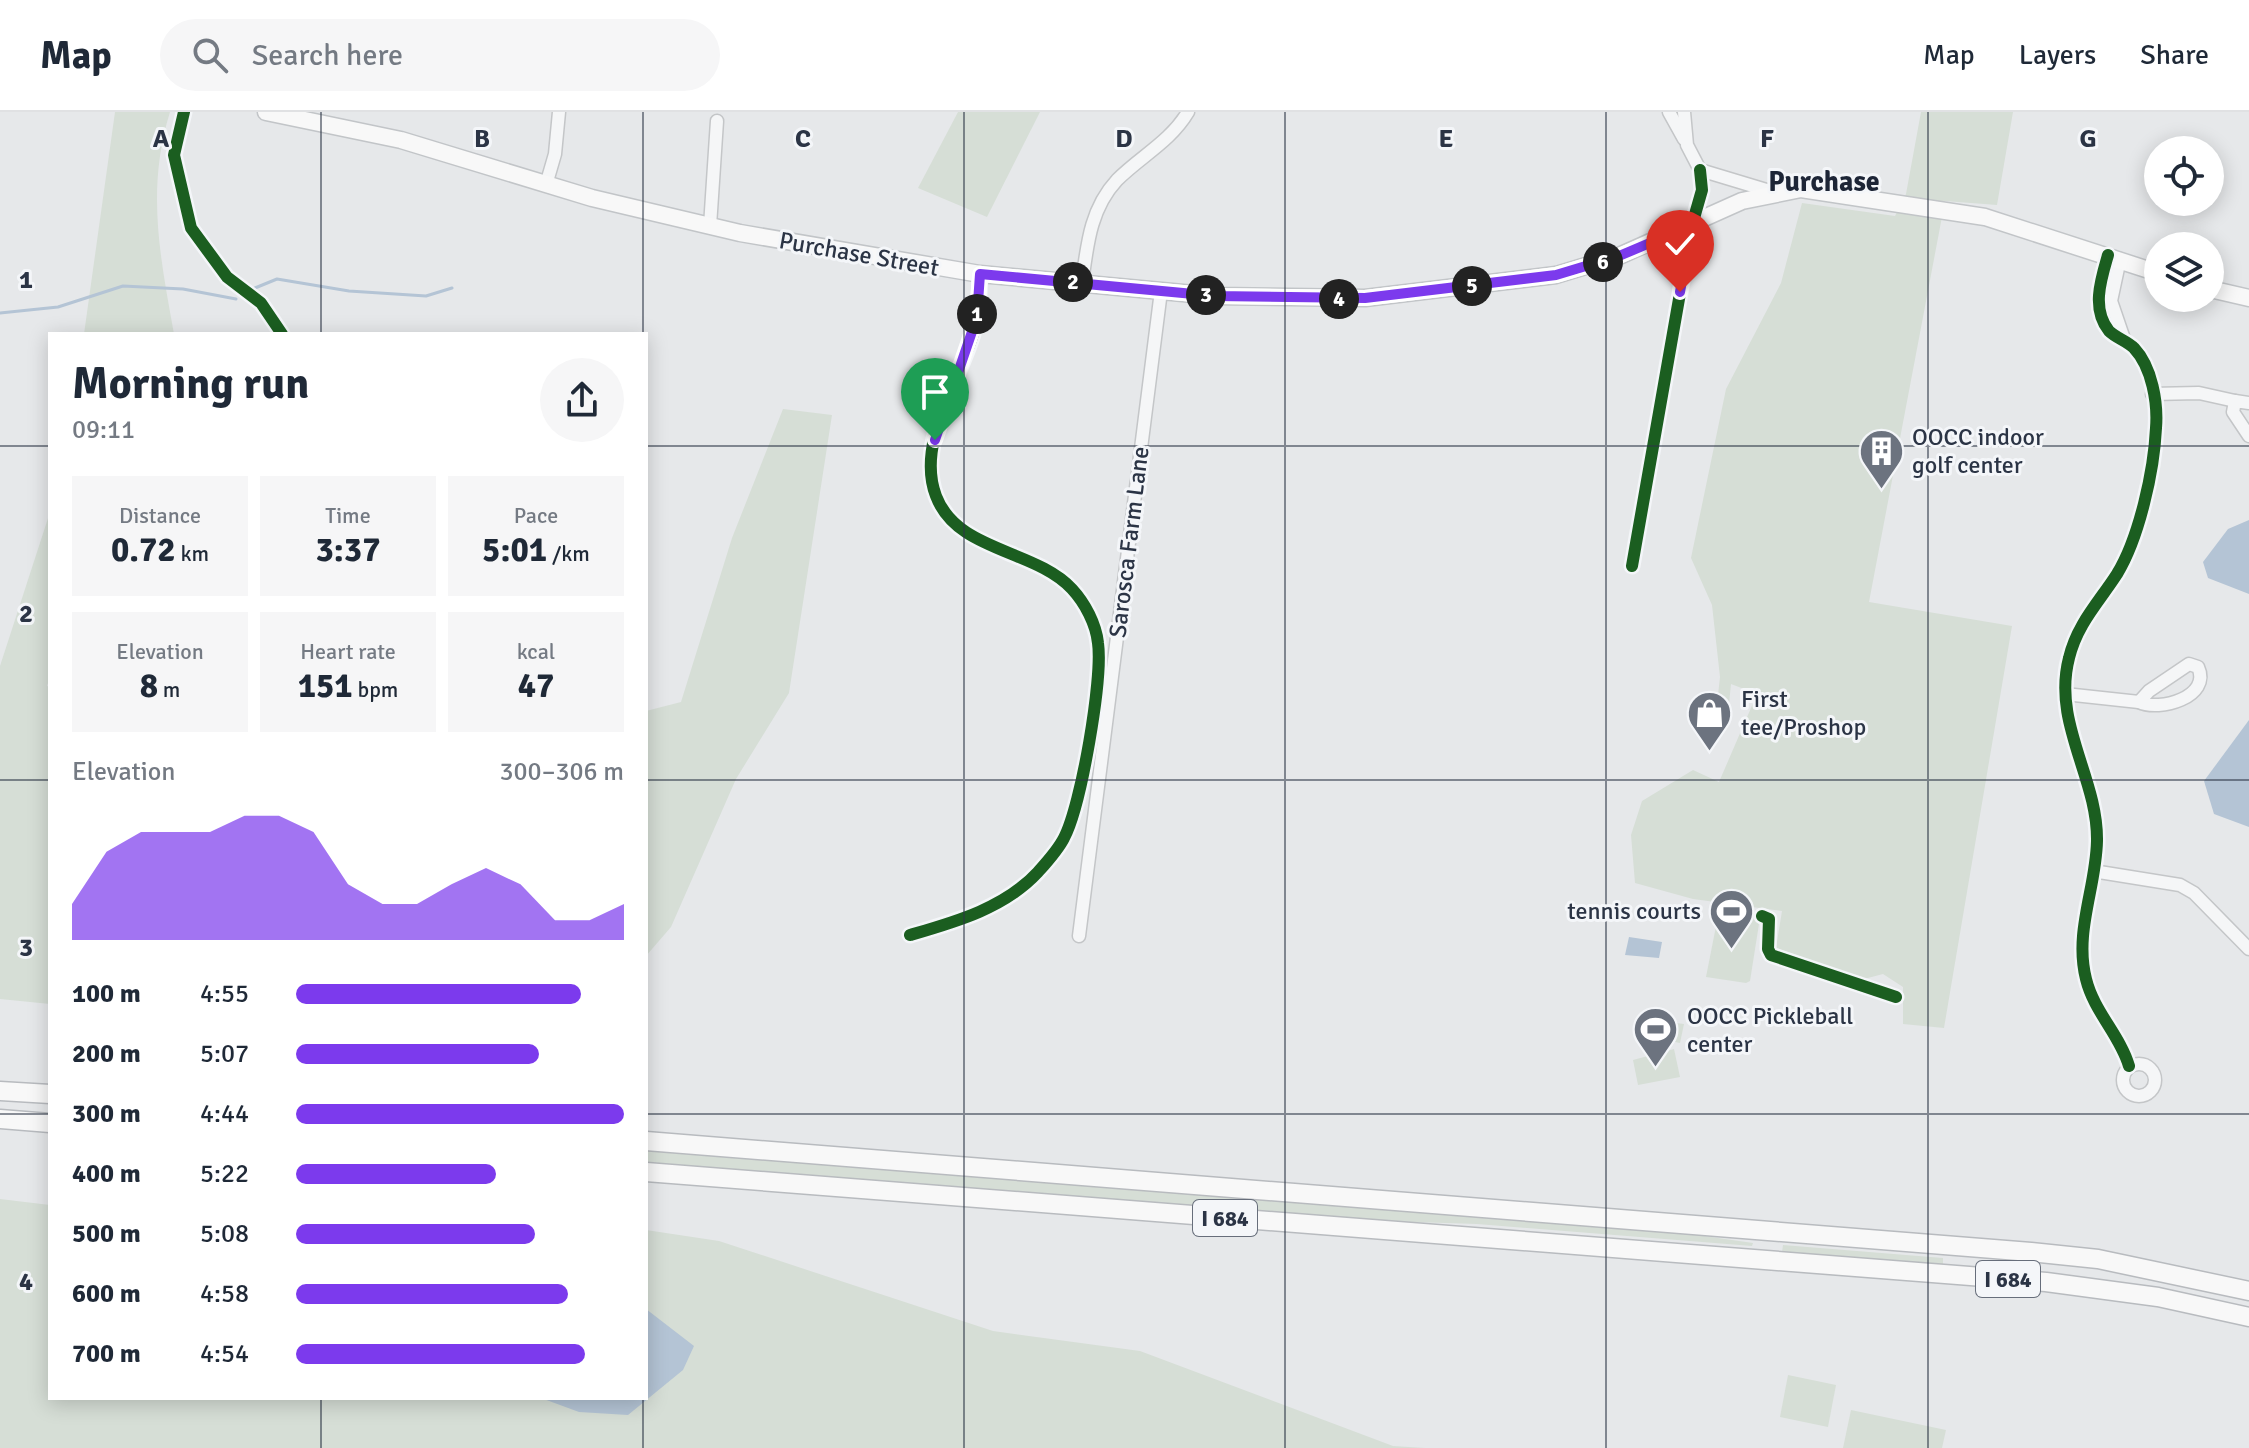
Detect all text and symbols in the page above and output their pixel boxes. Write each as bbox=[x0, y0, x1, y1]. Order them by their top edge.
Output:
search box bbox=[160, 19, 720, 91]
text: Map bbox=[40, 32, 112, 79]
icon: search bbox=[188, 33, 232, 77]
text: Search here bbox=[252, 37, 403, 74]
text: Map bbox=[1923, 38, 1975, 72]
text: Layers bbox=[2019, 38, 2096, 72]
text: Share bbox=[2140, 38, 2209, 72]
text: A bbox=[153, 123, 170, 155]
text: B bbox=[474, 123, 490, 155]
text: C bbox=[795, 123, 811, 155]
text: D bbox=[1115, 123, 1133, 155]
text: E bbox=[1439, 123, 1453, 155]
text: F bbox=[1760, 123, 1774, 155]
text: G bbox=[2079, 123, 2097, 155]
map controls bbox=[2144, 136, 2224, 312]
button: locate bbox=[2144, 136, 2224, 216]
district label: Purchase bbox=[1768, 165, 1880, 199]
pin bbox=[1646, 210, 1714, 292]
icon: check bbox=[1658, 222, 1702, 266]
street label: Purchase Street bbox=[777, 225, 941, 283]
button: layers bbox=[2144, 232, 2224, 312]
pin: 6 bbox=[1583, 242, 1623, 282]
text: 6 bbox=[1597, 248, 1609, 275]
pin: 2 bbox=[1053, 262, 1093, 302]
text: 1 bbox=[19, 264, 33, 296]
pin: 5 bbox=[1452, 266, 1492, 306]
text: 2 bbox=[1067, 268, 1079, 295]
text: 5 bbox=[1466, 272, 1478, 299]
pin: 3 bbox=[1186, 275, 1226, 315]
pin: 4 bbox=[1319, 279, 1359, 319]
text: 3 bbox=[1200, 281, 1212, 308]
text: 4 bbox=[1333, 285, 1345, 312]
pin: 1 bbox=[957, 294, 997, 334]
text: 1 bbox=[971, 300, 983, 327]
text: Morning run bbox=[72, 357, 309, 411]
button: share bbox=[540, 358, 624, 442]
pin bbox=[901, 358, 969, 440]
icon: arrive bbox=[913, 370, 957, 414]
text: 09:11 bbox=[72, 414, 135, 446]
place label: OOCC indoor golf center bbox=[1912, 422, 2044, 480]
building icon: OOCC indoor golf center bbox=[1857, 427, 1905, 490]
street label: Sarosca Farm Lane bbox=[1102, 445, 1156, 639]
text: Distance bbox=[119, 502, 201, 529]
text: Time bbox=[325, 502, 371, 529]
text: Pace bbox=[514, 502, 558, 529]
text: 0.72 bbox=[111, 529, 176, 571]
text: 3:37 bbox=[315, 529, 381, 571]
text: 5:01 bbox=[482, 529, 547, 571]
text: km bbox=[176, 540, 209, 567]
text: /km bbox=[547, 540, 590, 567]
text: 2 bbox=[19, 598, 33, 630]
text: Elevation bbox=[116, 638, 204, 665]
text: Heart rate bbox=[300, 638, 396, 665]
text: kcal bbox=[517, 638, 555, 665]
text: 8 bbox=[140, 665, 158, 707]
text: 151 bbox=[298, 665, 353, 707]
text: 47 bbox=[518, 665, 554, 707]
text: m bbox=[158, 676, 180, 703]
text: bpm bbox=[353, 676, 398, 703]
place label: First tee/Proshop bbox=[1741, 684, 1866, 742]
shop icon: First tee/Proshop bbox=[1686, 689, 1734, 752]
text: Elevation bbox=[72, 756, 176, 788]
text: 300–306 m bbox=[500, 756, 624, 788]
sports icon: tennis courts bbox=[1708, 887, 1756, 950]
place label: tennis courts bbox=[1567, 896, 1701, 926]
text: 3 bbox=[19, 932, 33, 964]
text: 100 m bbox=[72, 978, 141, 1010]
text: 4:55 bbox=[200, 978, 249, 1010]
place label: OOCC Pickleball center bbox=[1687, 1001, 1853, 1059]
sports icon: OOCC Pickleball center bbox=[1632, 1006, 1680, 1069]
text: 200 m bbox=[72, 1038, 141, 1070]
text: 5:07 bbox=[200, 1038, 249, 1070]
text: 300 m bbox=[72, 1098, 141, 1130]
text: 4:44 bbox=[200, 1098, 249, 1130]
text: 400 m bbox=[72, 1158, 141, 1190]
text: 5:22 bbox=[200, 1158, 249, 1190]
road number: I 684 bbox=[1193, 1200, 1257, 1236]
text: 500 m bbox=[72, 1218, 141, 1250]
text: 5:08 bbox=[200, 1218, 249, 1250]
road number: I 684 bbox=[1976, 1261, 2040, 1297]
text: 4 bbox=[19, 1266, 33, 1298]
text: 600 m bbox=[72, 1278, 141, 1310]
text: 4:58 bbox=[200, 1278, 249, 1310]
text: 700 m bbox=[72, 1338, 141, 1370]
text: 4:54 bbox=[200, 1338, 249, 1370]

